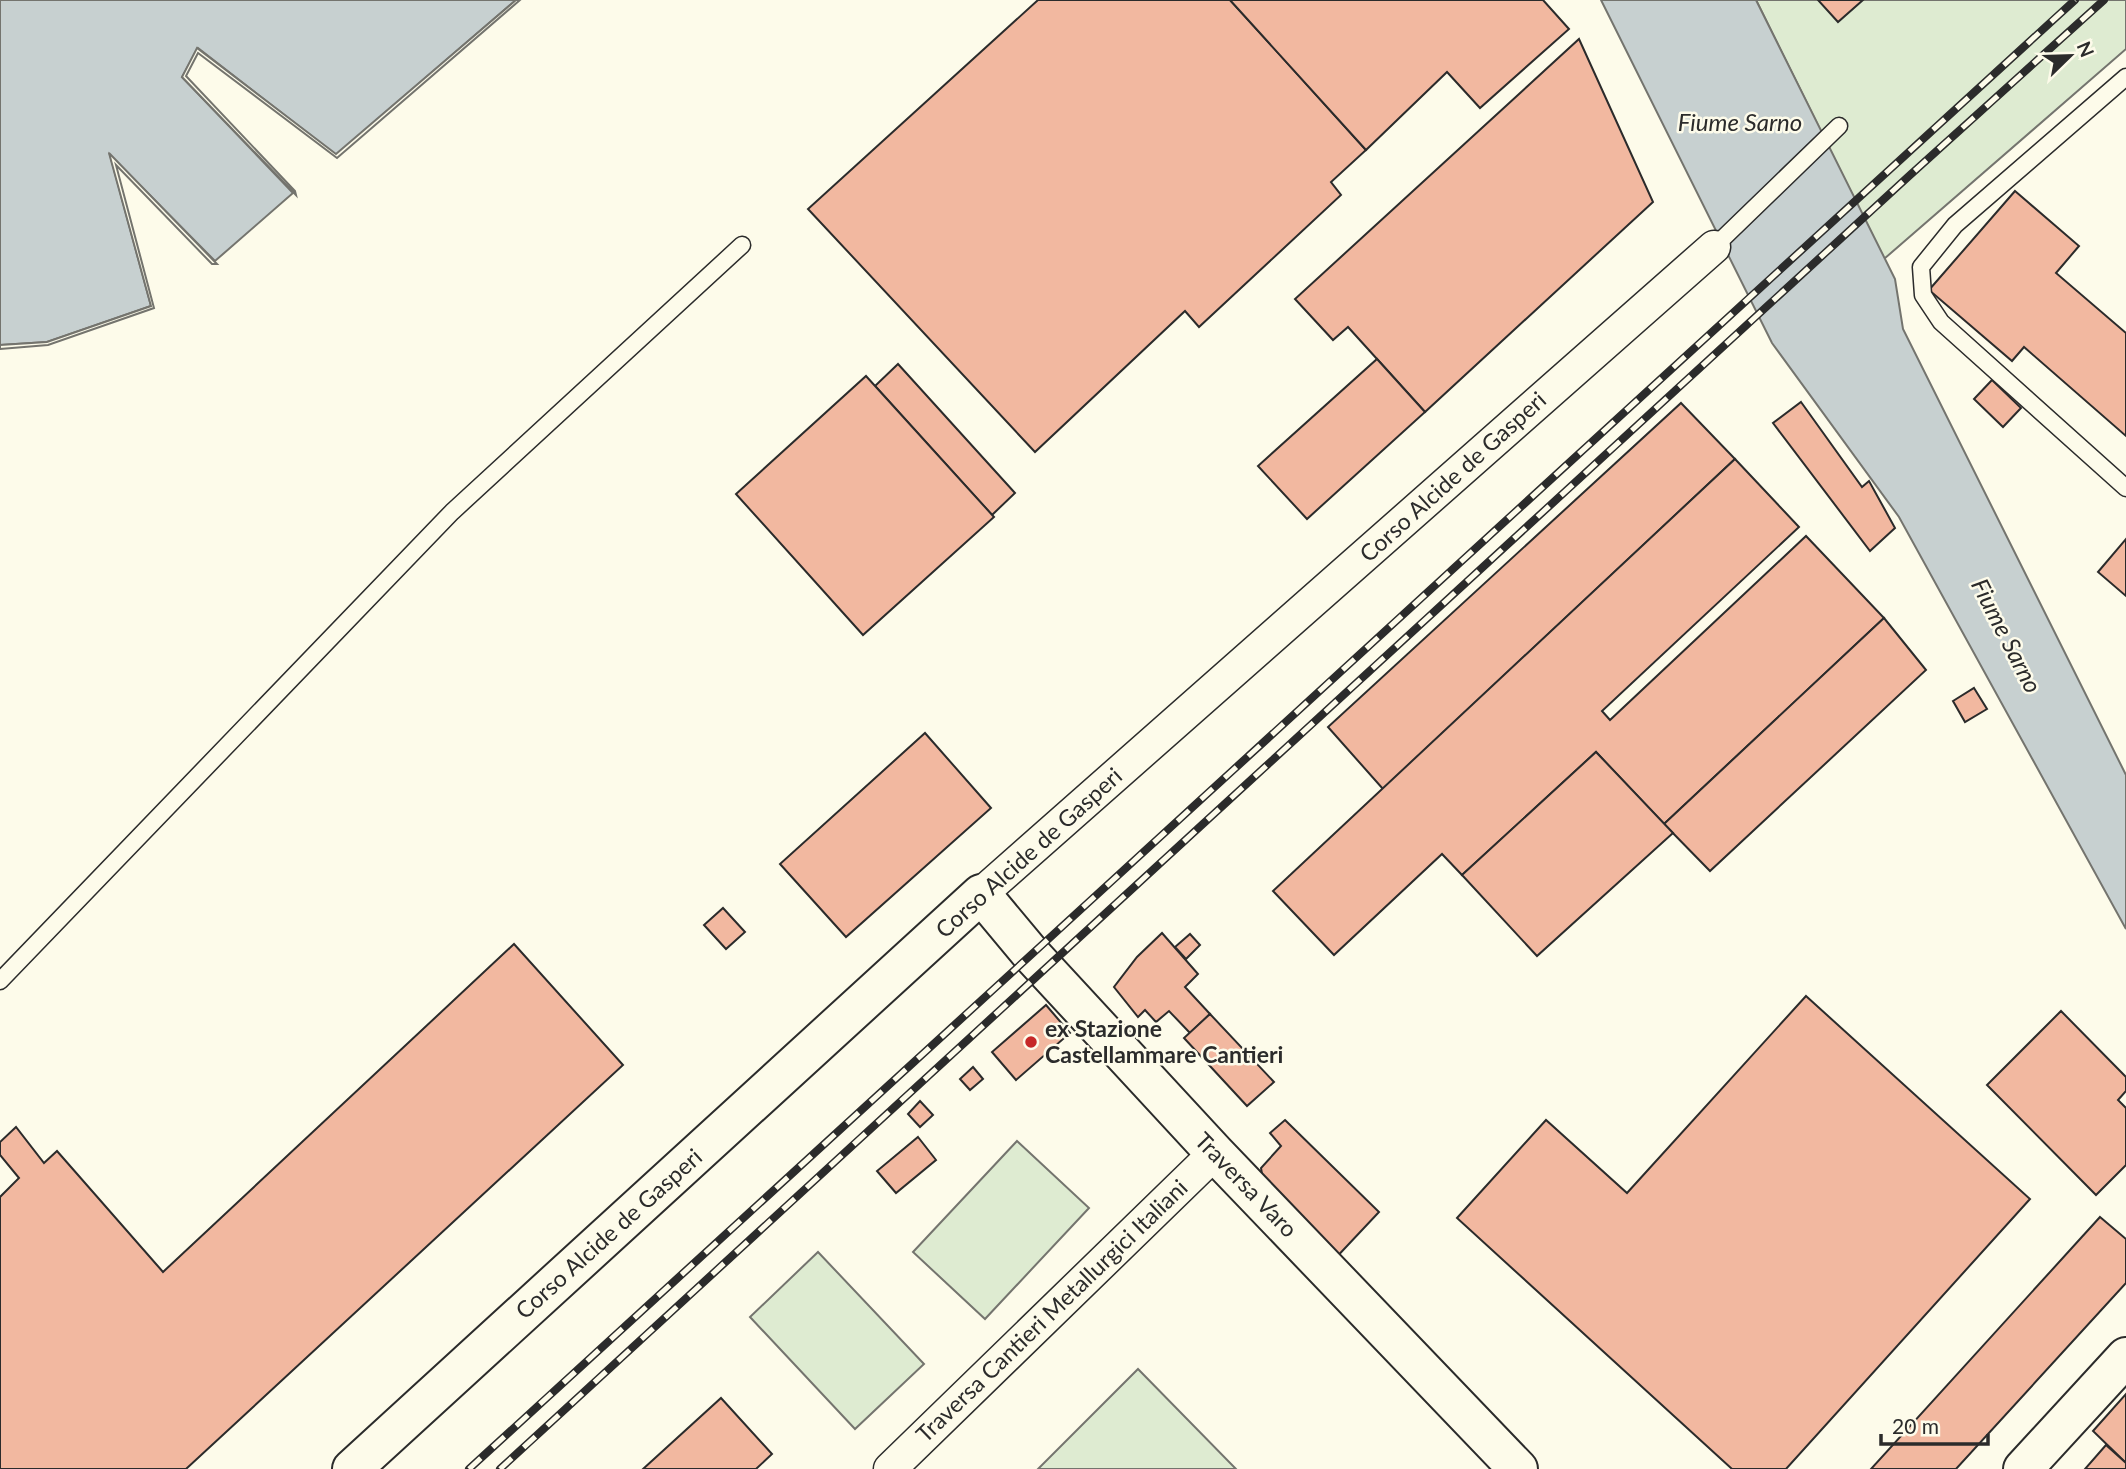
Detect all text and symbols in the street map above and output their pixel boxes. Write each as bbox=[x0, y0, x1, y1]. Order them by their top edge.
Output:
north arrow bbox=[2035, 21, 2105, 91]
text: N bbox=[2073, 38, 2100, 60]
water label: Fiume Sarno bbox=[1678, 107, 1802, 136]
street label: Corso Alcide de Gasperi bbox=[1353, 385, 1551, 567]
water label: Fiume Sarno bbox=[1966, 573, 2049, 697]
street label: Corso Alcide de Gasperi bbox=[929, 761, 1127, 943]
place label: ex Stazione Castellammare Cantieri bbox=[1045, 1014, 1283, 1068]
marker: ex Stazione Castellammare Cantieri bbox=[1023, 1034, 1039, 1050]
street label: Traversa Varo bbox=[1190, 1126, 1304, 1243]
street label: Corso Alcide de Gasperi bbox=[509, 1142, 707, 1324]
street label: Traversa Cantieri Metallurgici Italiani bbox=[910, 1173, 1193, 1448]
scale bar bbox=[1881, 1402, 1988, 1446]
text: 20 m bbox=[1892, 1413, 1939, 1438]

